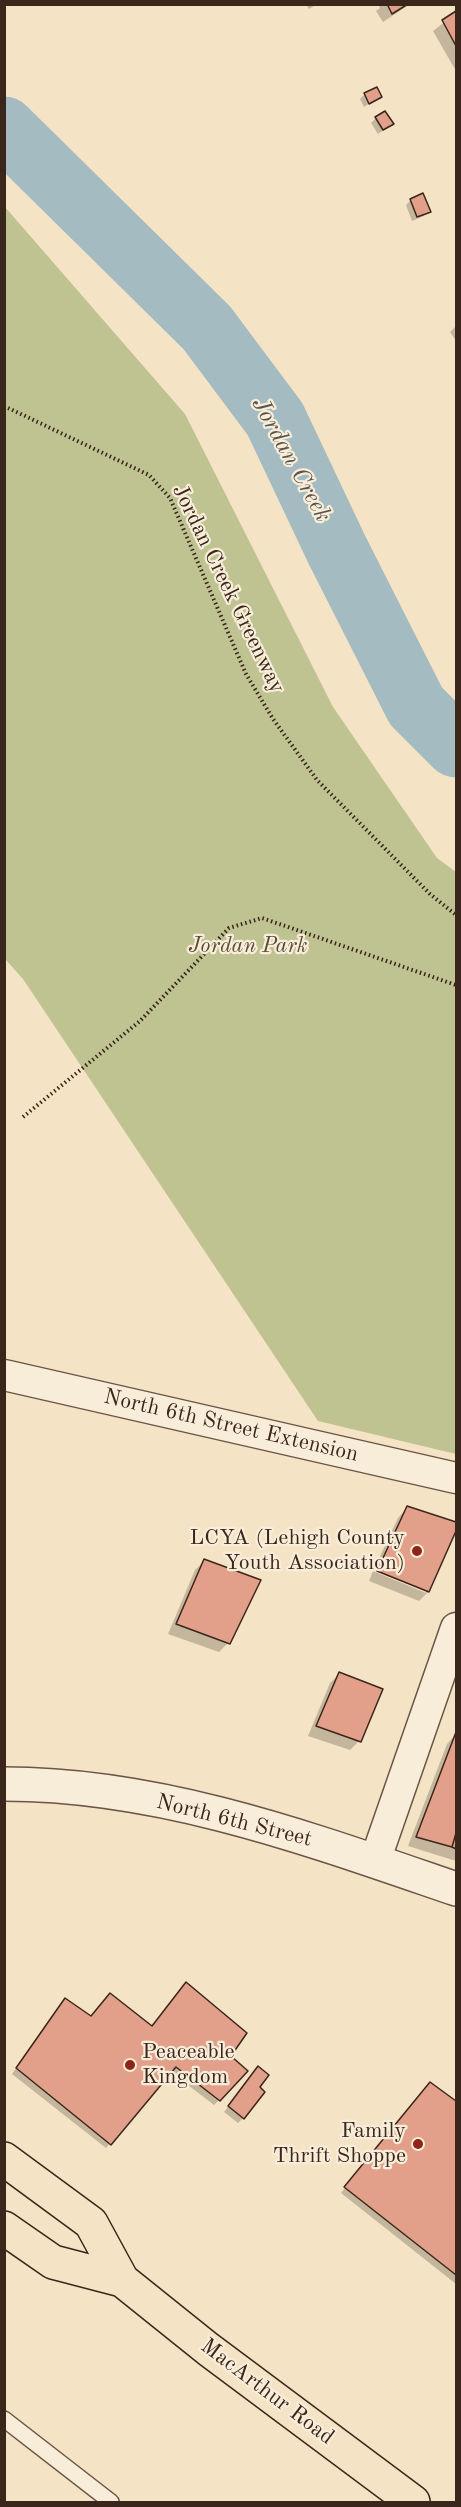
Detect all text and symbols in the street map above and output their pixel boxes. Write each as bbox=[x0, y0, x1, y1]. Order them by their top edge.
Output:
water label: Jordan Creek bbox=[245, 393, 337, 527]
street label: Jordan Creek Greenway bbox=[166, 480, 290, 698]
park label: Jordan Park bbox=[188, 933, 308, 959]
street label: North 6th Street Extension bbox=[101, 1384, 361, 1468]
place label: LCYA (Lehigh County Youth Association) bbox=[189, 1525, 405, 1576]
marker: LCYA (Lehigh County Youth Association) bbox=[410, 1544, 424, 1558]
street label: North 6th Street bbox=[153, 1789, 315, 1853]
place label: Peaceable Kingdom bbox=[142, 2039, 235, 2090]
marker: Peaceable Kingdom bbox=[123, 2058, 137, 2072]
place label: Family Thrift Shoppe bbox=[273, 2118, 406, 2170]
marker: Family Thrift Shoppe bbox=[411, 2137, 425, 2151]
street label: MacArthur Road bbox=[195, 2333, 339, 2451]

